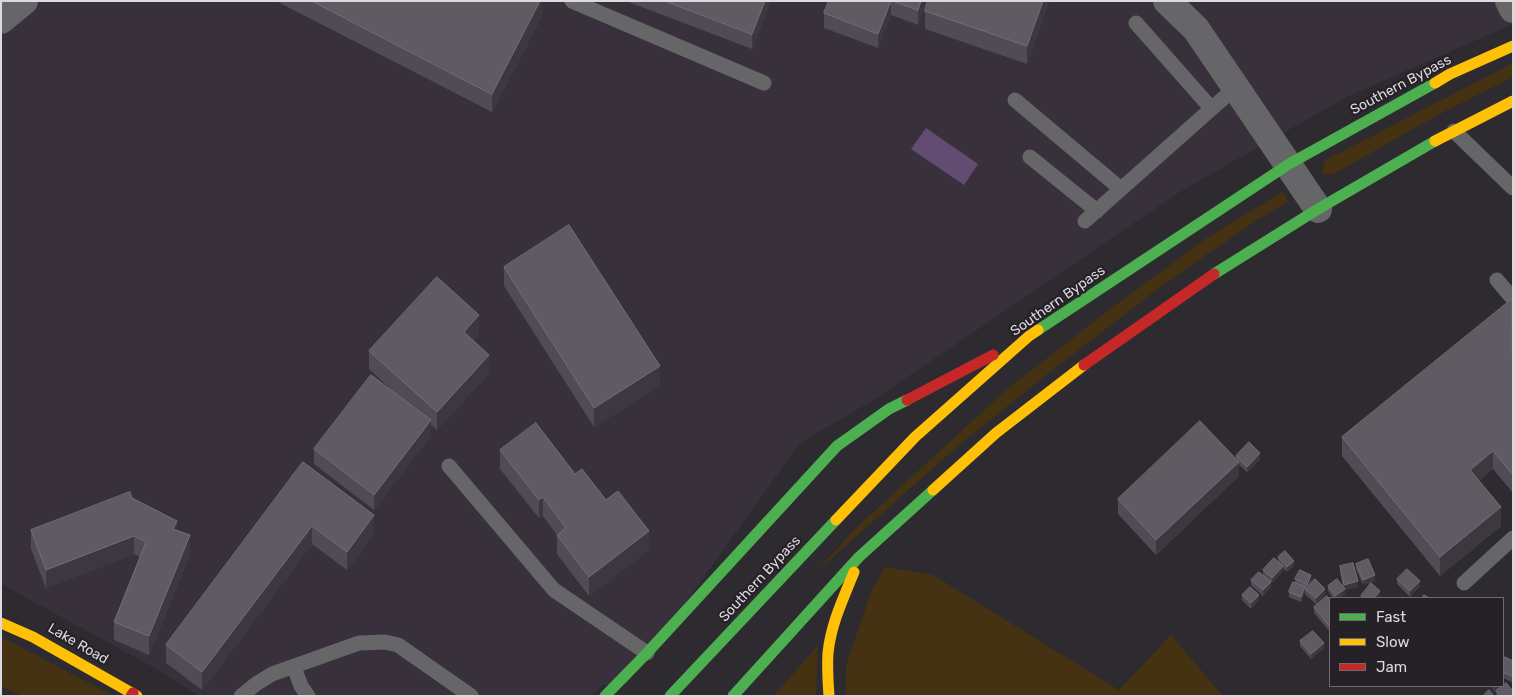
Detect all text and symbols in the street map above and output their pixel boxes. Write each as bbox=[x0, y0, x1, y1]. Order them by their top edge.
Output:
street label: Southern Bypass bbox=[1348, 51, 1454, 119]
street label: Southern Bypass bbox=[1007, 262, 1109, 340]
street label: Southern Bypass bbox=[716, 532, 804, 626]
legend bbox=[1329, 597, 1504, 687]
text: Fast bbox=[1376, 608, 1406, 626]
street label: Lake Road bbox=[45, 620, 111, 668]
text: Slow bbox=[1376, 633, 1409, 651]
text: Jam bbox=[1376, 658, 1407, 676]

